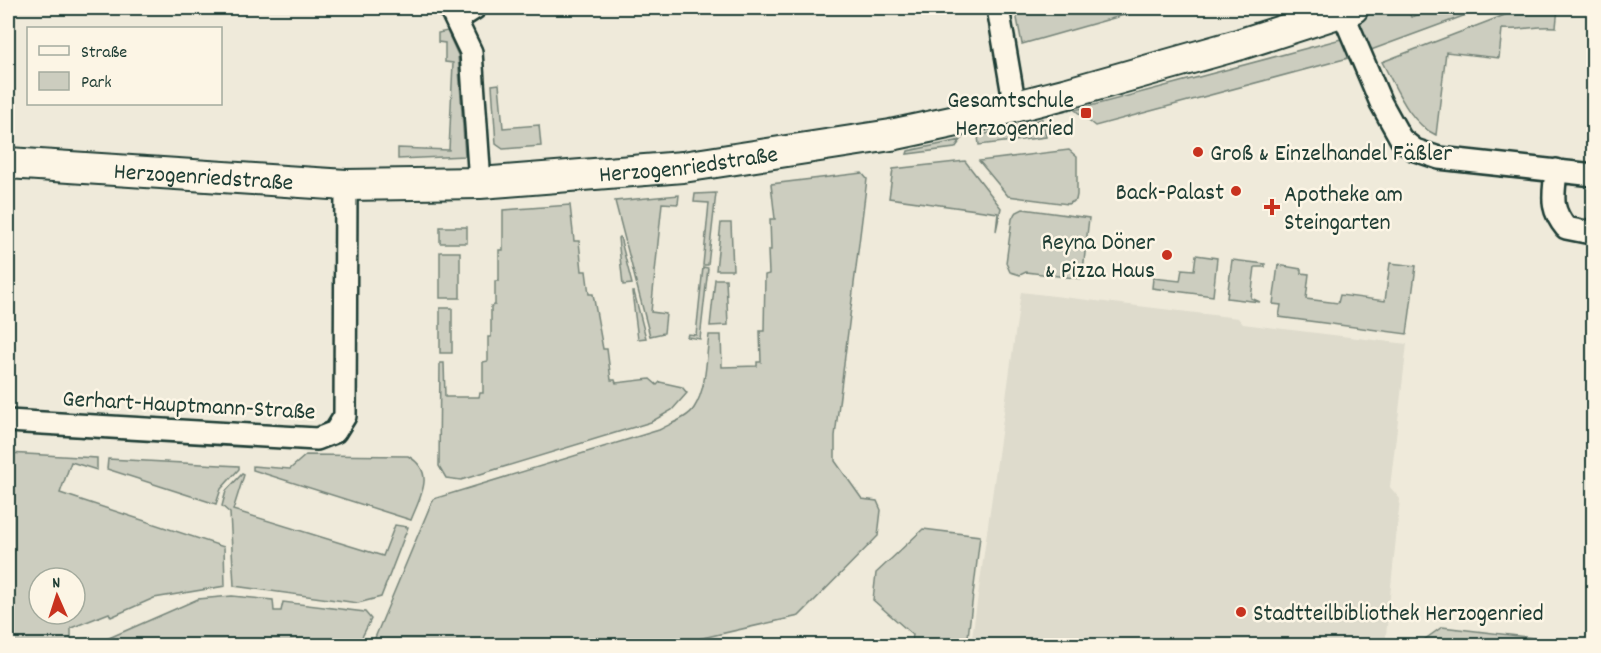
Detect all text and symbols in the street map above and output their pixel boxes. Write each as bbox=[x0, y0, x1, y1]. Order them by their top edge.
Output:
legend bbox=[27, 27, 222, 105]
text: Straße bbox=[81, 41, 127, 66]
text: Park bbox=[81, 71, 112, 96]
place label: Gesamtschule Herzogenried bbox=[947, 85, 1074, 147]
marker: Gesamtschule Herzogenried bbox=[1079, 106, 1093, 120]
place label: Groß & Einzelhandel Fäßler bbox=[1210, 138, 1452, 172]
street label: Herzogenriedstraße bbox=[598, 139, 781, 194]
marker: Groß & Einzelhandel Fäßler bbox=[1191, 145, 1205, 159]
street label: Herzogenriedstraße bbox=[112, 156, 294, 202]
place label: Back-Palast bbox=[1116, 177, 1224, 211]
place label: Apotheke am Steingarten bbox=[1284, 179, 1403, 241]
marker: Back-Palast bbox=[1229, 184, 1243, 198]
marker: Apotheke am Steingarten bbox=[1265, 200, 1279, 214]
place label: Reyna Döner & Pizza Haus bbox=[1042, 227, 1155, 289]
marker: Reyna Döner & Pizza Haus bbox=[1160, 248, 1174, 262]
street label: Gerhart-Hauptmann-Straße bbox=[61, 383, 316, 431]
north arrow bbox=[27, 566, 87, 626]
text: N bbox=[52, 572, 61, 595]
place label: Stadtteilbibliothek Herzogenried bbox=[1253, 598, 1544, 632]
marker: Stadtteilbibliothek Herzogenried bbox=[1234, 605, 1248, 619]

